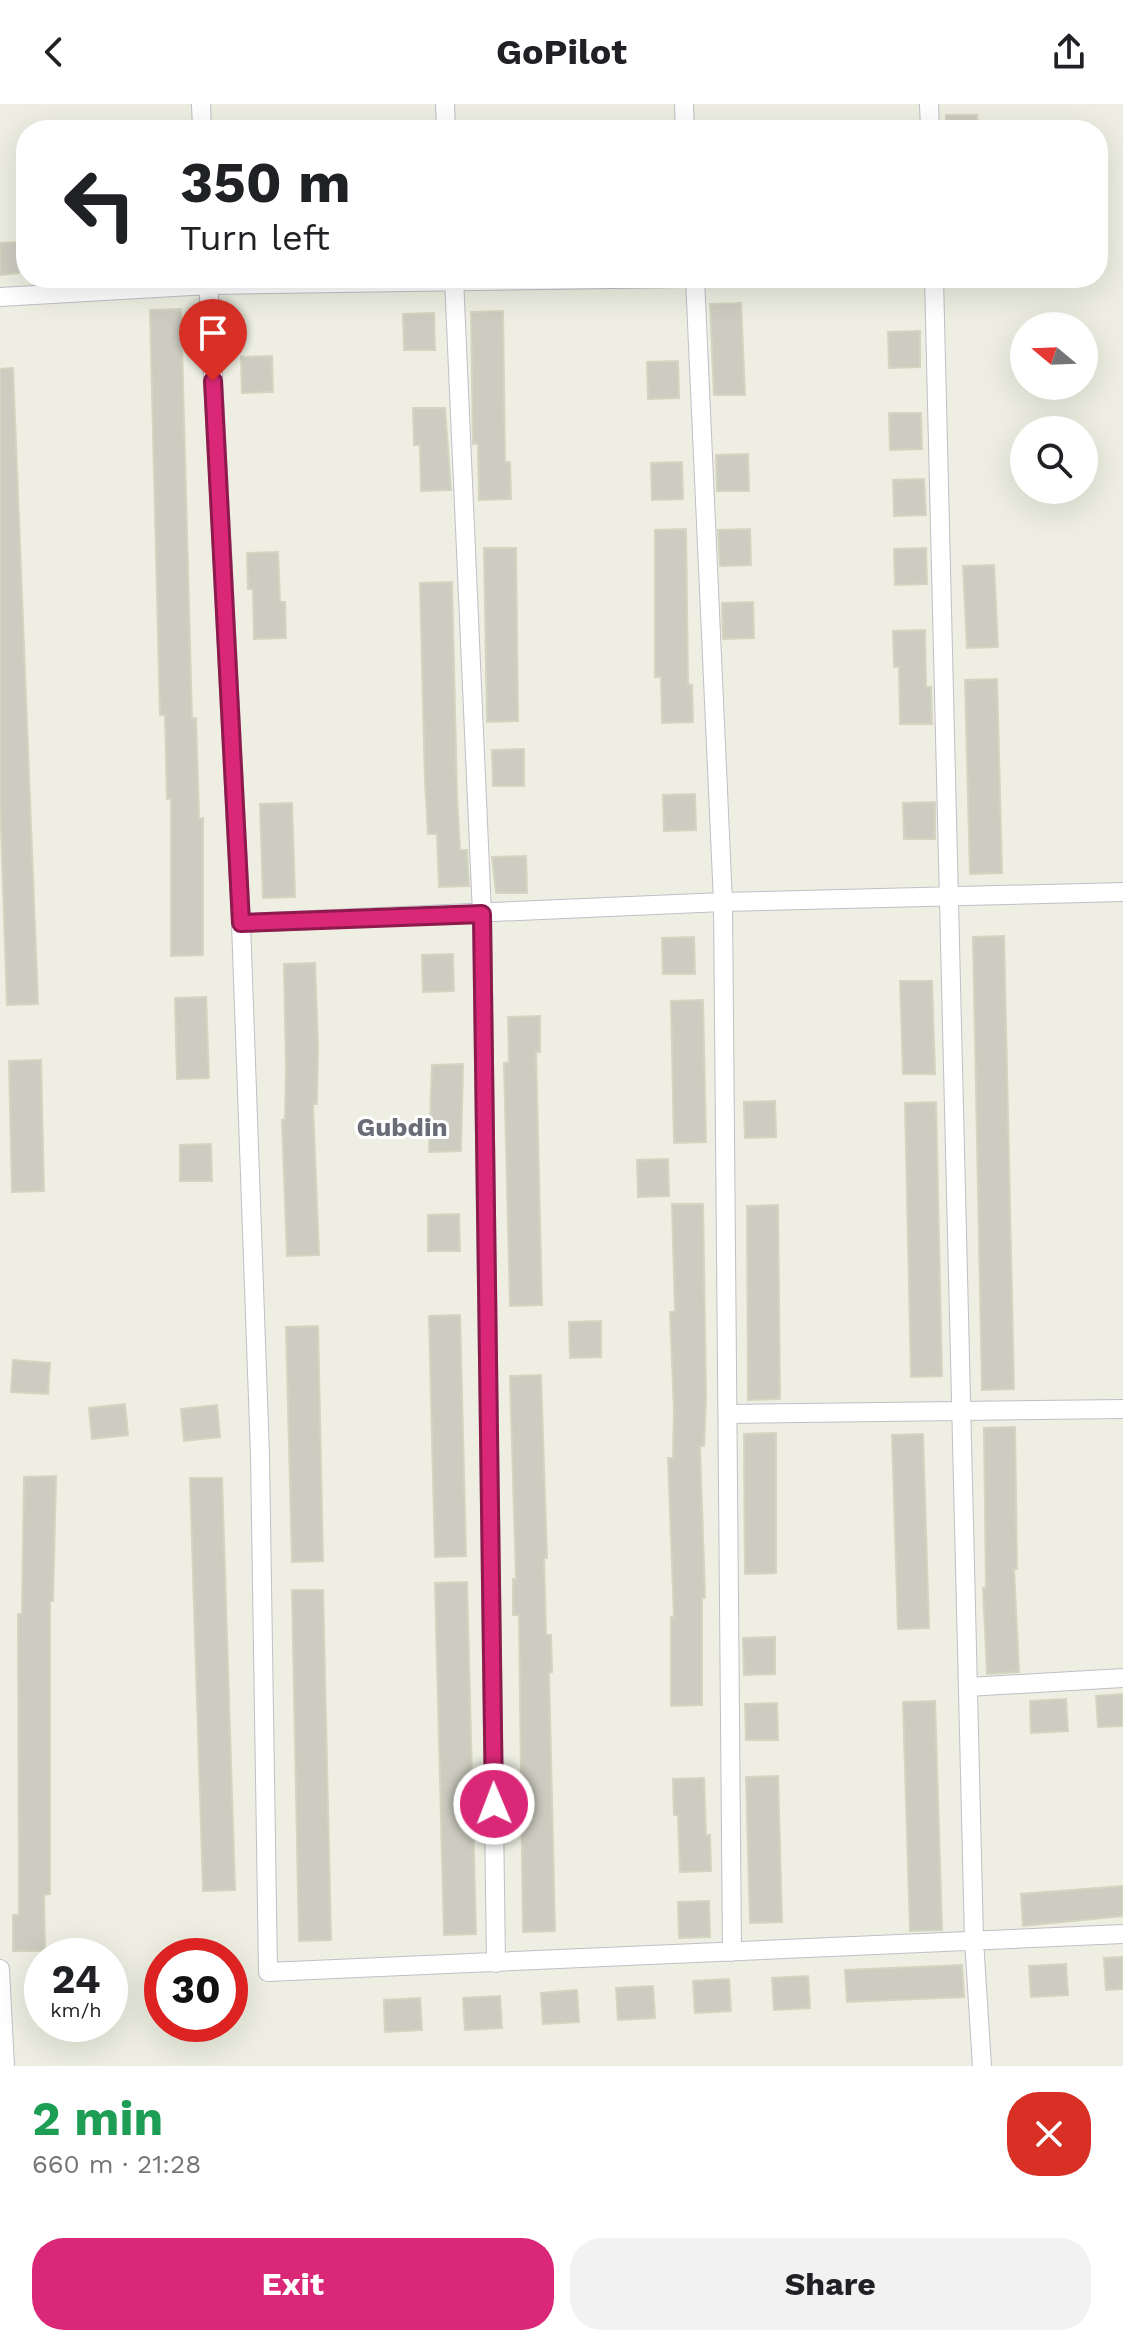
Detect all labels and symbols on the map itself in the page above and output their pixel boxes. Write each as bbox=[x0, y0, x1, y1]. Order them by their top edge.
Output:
pin bbox=[179, 299, 247, 381]
north arrow bbox=[1010, 312, 1098, 400]
district label: Gubdin bbox=[356, 1112, 448, 1142]
position arrow bbox=[452, 1762, 536, 1846]
speed limit sign: 30 bbox=[144, 1938, 248, 2042]

